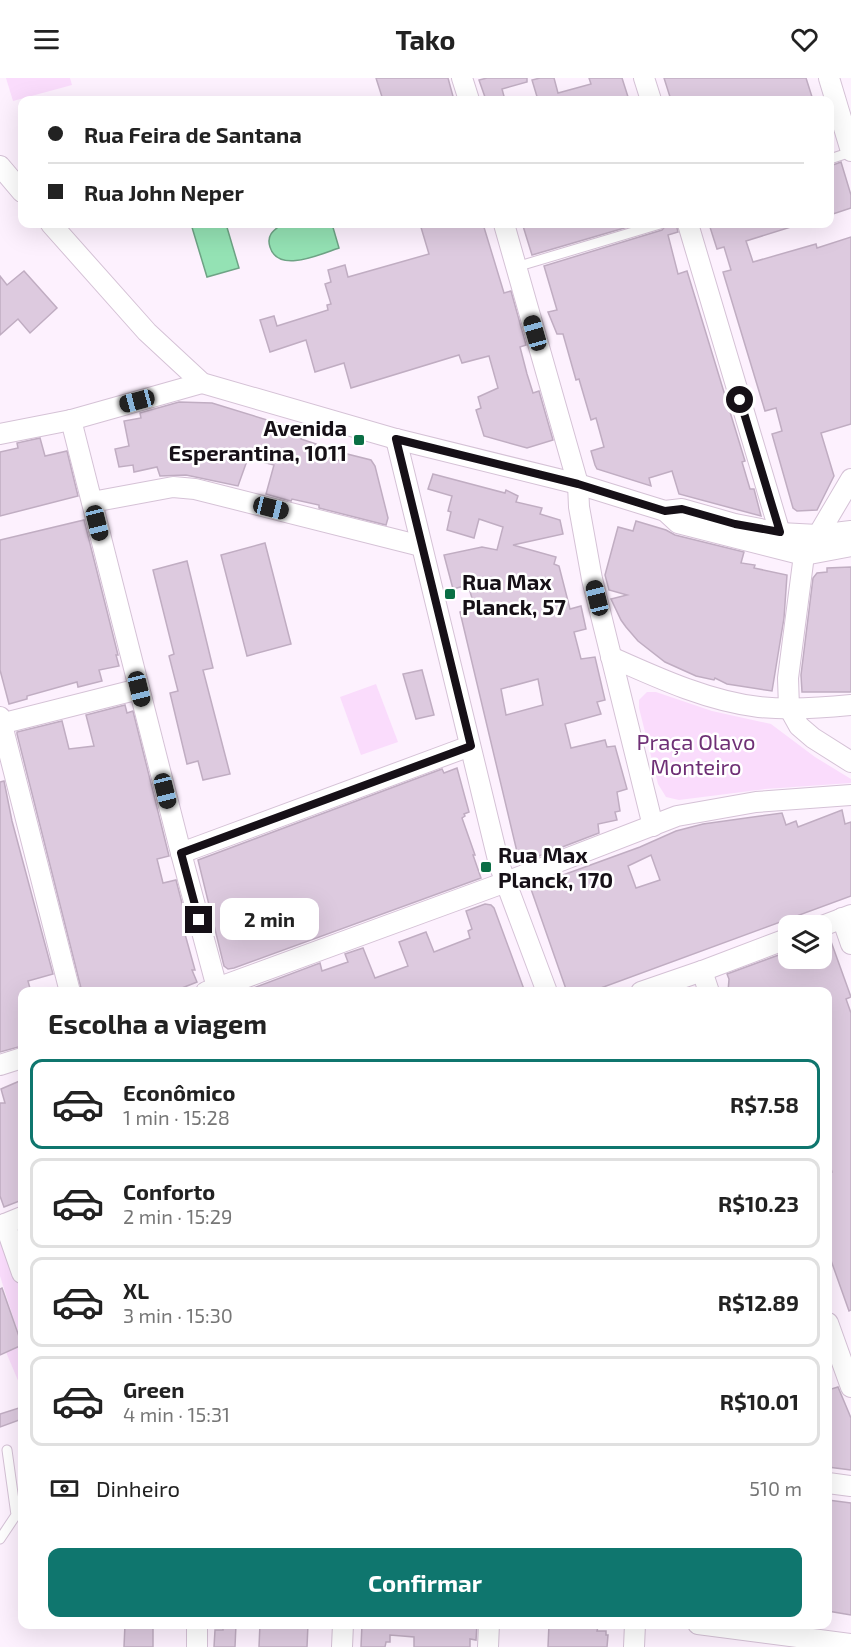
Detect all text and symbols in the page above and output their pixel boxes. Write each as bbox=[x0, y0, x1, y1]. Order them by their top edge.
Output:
icon: menu bbox=[30, 23, 63, 56]
text: Tako bbox=[396, 23, 455, 55]
icon: heart bbox=[788, 23, 821, 56]
text: Rua Feira de Santana bbox=[84, 121, 302, 147]
text: Rua John Neper bbox=[84, 179, 244, 205]
car bbox=[521, 313, 549, 353]
route start bbox=[726, 386, 753, 413]
car bbox=[117, 388, 157, 414]
place label: Avenida Esperantina, 1011 bbox=[169, 414, 347, 465]
marker: Avenida Esperantina, 1011 bbox=[352, 433, 366, 447]
car bbox=[251, 495, 291, 521]
car bbox=[84, 503, 110, 543]
place label: Rua Max Planck, 57 bbox=[462, 568, 566, 619]
car bbox=[584, 578, 610, 618]
marker: Rua Max Planck, 57 bbox=[443, 587, 457, 601]
car bbox=[126, 669, 152, 709]
park label: Praça Olavo Monteiro bbox=[637, 728, 755, 779]
car bbox=[152, 771, 178, 811]
place label: Rua Max Planck, 170 bbox=[498, 841, 613, 892]
marker: Rua Max Planck, 170 bbox=[479, 860, 493, 874]
callout: 2 min bbox=[220, 899, 319, 941]
route end bbox=[185, 906, 212, 933]
text: 2 min bbox=[244, 907, 295, 931]
map controls bbox=[778, 915, 832, 969]
button: layers bbox=[778, 915, 832, 969]
text: Escolha a viagem bbox=[48, 1007, 267, 1039]
icon: car bbox=[51, 1077, 105, 1131]
text: Econômico bbox=[123, 1079, 235, 1105]
text: R$7.58 bbox=[730, 1091, 799, 1117]
text: 1 min · 15:28 bbox=[123, 1105, 230, 1129]
icon: car bbox=[51, 1176, 105, 1230]
text: Conforto bbox=[123, 1178, 215, 1204]
text: R$10.23 bbox=[718, 1190, 799, 1216]
text: 2 min · 15:29 bbox=[123, 1204, 233, 1228]
icon: car bbox=[51, 1275, 105, 1329]
text: XL bbox=[123, 1277, 149, 1303]
text: R$12.89 bbox=[718, 1289, 799, 1315]
text: 3 min · 15:30 bbox=[123, 1303, 233, 1327]
icon: car bbox=[51, 1374, 105, 1428]
text: Green bbox=[123, 1376, 185, 1402]
text: R$10.01 bbox=[720, 1388, 799, 1414]
text: 4 min · 15:31 bbox=[123, 1402, 230, 1426]
icon: cash bbox=[48, 1472, 81, 1505]
text: Dinheiro bbox=[96, 1475, 180, 1501]
text: 510 m bbox=[749, 1476, 802, 1500]
button: Confirmar bbox=[48, 1548, 802, 1617]

